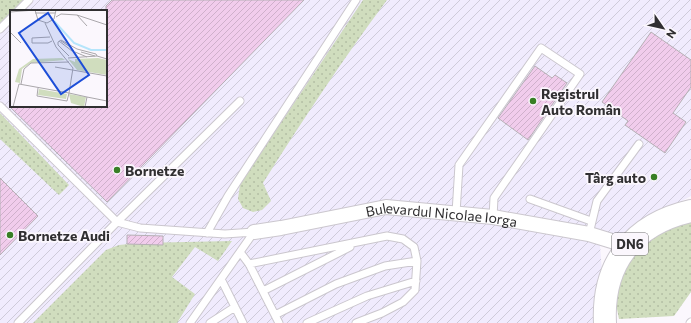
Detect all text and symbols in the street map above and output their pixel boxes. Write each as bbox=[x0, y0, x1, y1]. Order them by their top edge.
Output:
north arrow bbox=[643, 8, 683, 48]
inset map bbox=[10, 10, 107, 107]
text: N bbox=[664, 27, 679, 41]
place label: Registrul Auto Român bbox=[541, 85, 621, 118]
marker: Registrul Auto Român bbox=[528, 96, 538, 106]
place label: Bornetze bbox=[125, 162, 184, 179]
marker: Bornetze bbox=[112, 165, 122, 175]
place label: Târg auto bbox=[585, 169, 646, 186]
marker: Târg auto bbox=[649, 172, 659, 182]
street label: Bulevardul Nicolae Iorga bbox=[364, 199, 519, 230]
place label: Bornetze Audi bbox=[18, 227, 110, 244]
marker: Bornetze Audi bbox=[5, 230, 15, 240]
road number: DN6 bbox=[612, 233, 648, 255]

